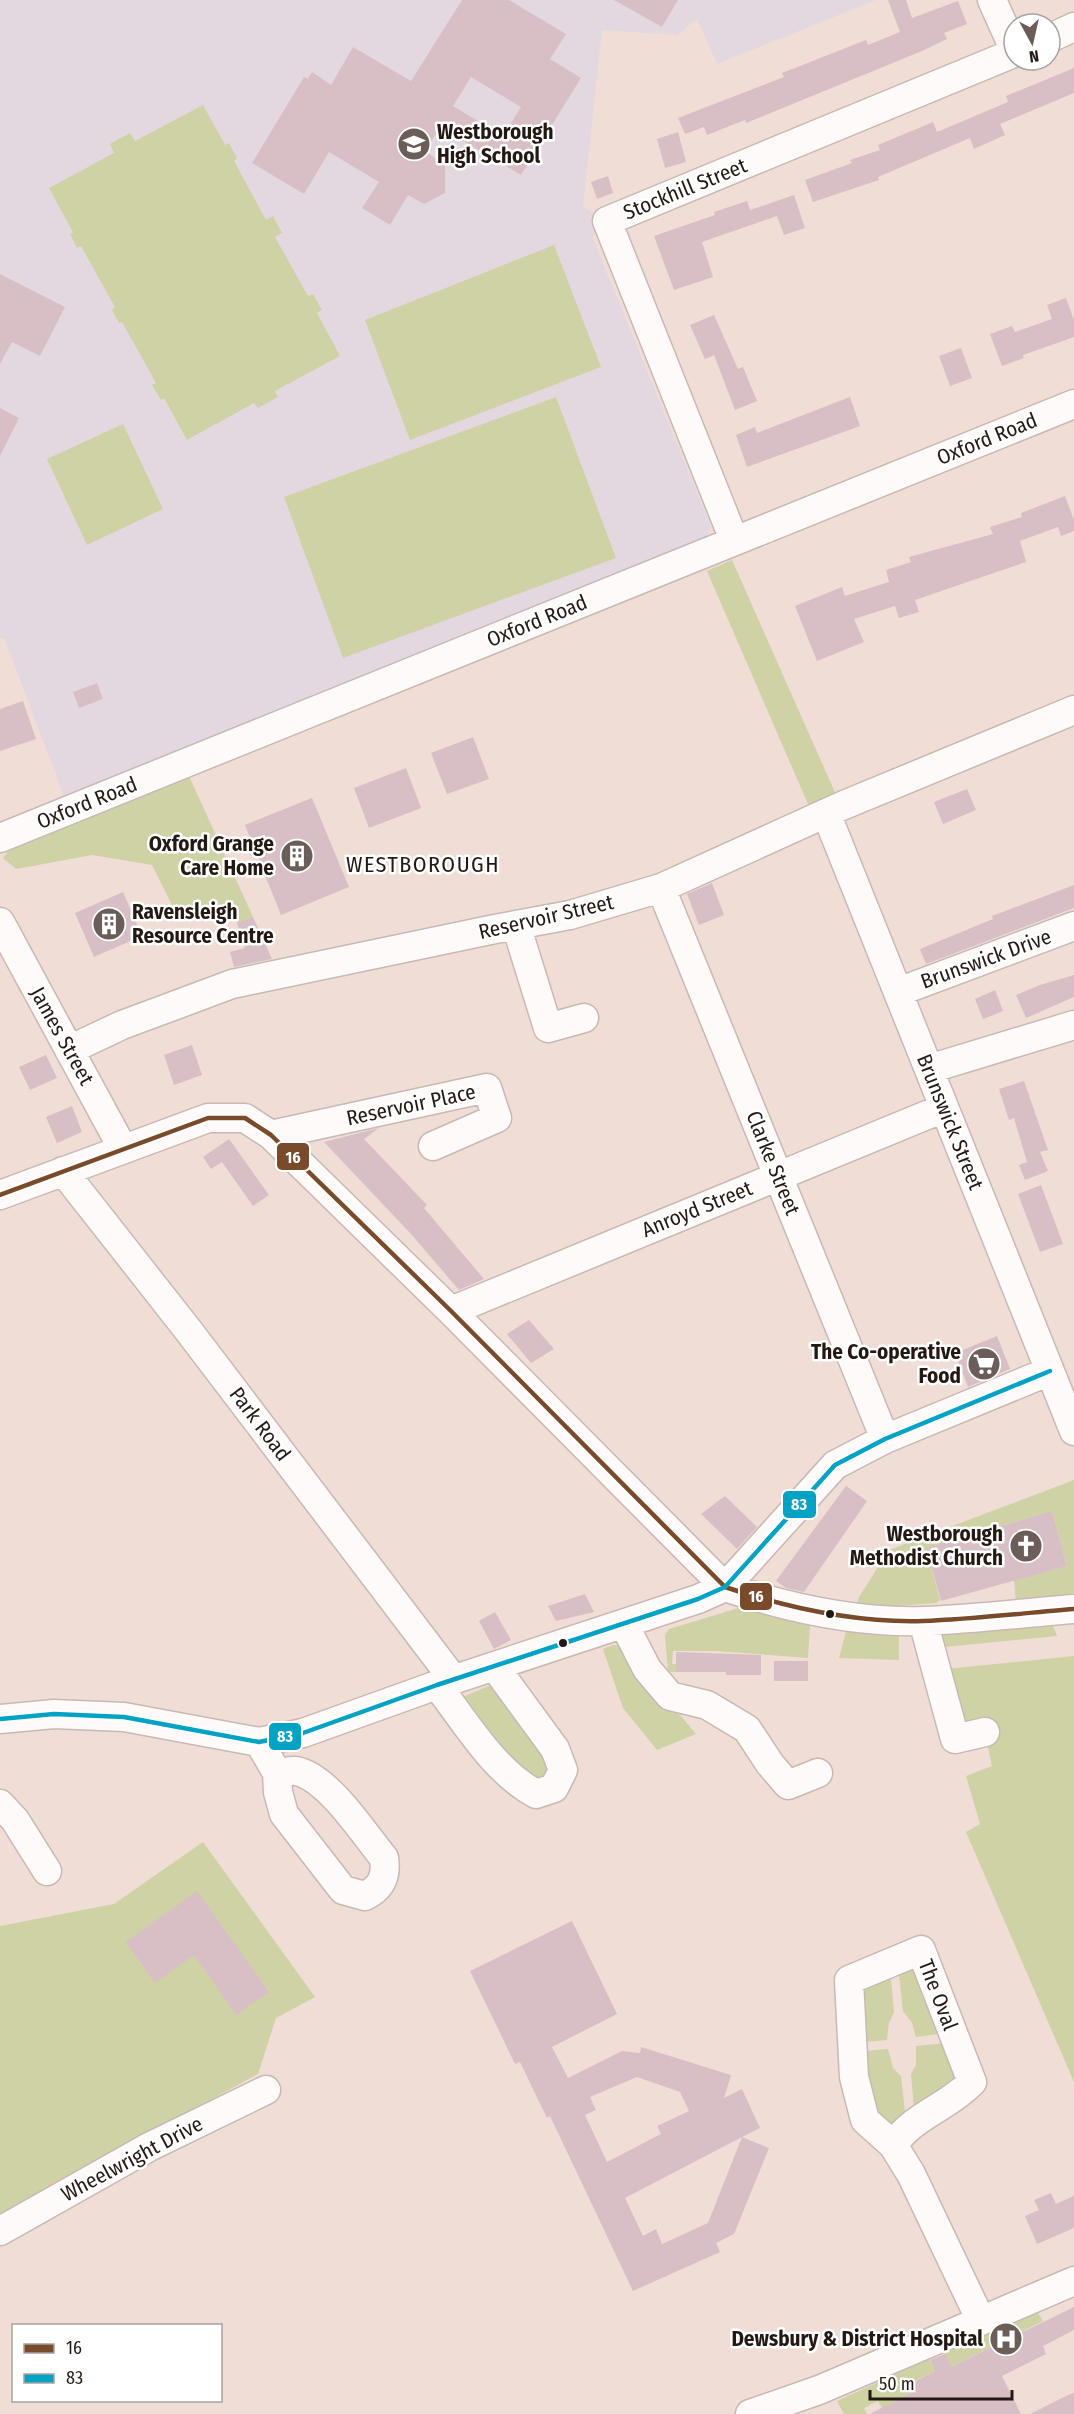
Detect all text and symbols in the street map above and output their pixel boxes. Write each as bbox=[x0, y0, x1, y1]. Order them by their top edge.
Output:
north arrow bbox=[1002, 12, 1062, 72]
text: N bbox=[1028, 46, 1040, 66]
place label: Westborough High School bbox=[437, 119, 554, 169]
school or university icon: Westborough High School bbox=[396, 126, 432, 162]
street label: Stockhill Street bbox=[619, 152, 751, 226]
street label: Oxford Road bbox=[933, 407, 1041, 471]
street label: Oxford Road bbox=[483, 589, 591, 653]
street label: Oxford Road bbox=[33, 771, 141, 835]
place label: Oxford Grange Care Home bbox=[149, 831, 274, 881]
building icon: Oxford Grange Care Home bbox=[279, 838, 315, 874]
district label: WESTBOROUGH bbox=[346, 851, 500, 878]
street label: Reservoir Street bbox=[476, 889, 616, 945]
place label: Ravensleigh Resource Centre bbox=[132, 899, 274, 949]
building icon: Ravensleigh Resource Centre bbox=[91, 906, 127, 942]
street label: Brunswick Drive bbox=[917, 923, 1055, 995]
street label: James Street bbox=[24, 982, 100, 1090]
street label: Brunswick Street bbox=[911, 1050, 989, 1194]
street label: Reservoir Place bbox=[344, 1079, 478, 1131]
street label: Clarke Street bbox=[740, 1107, 806, 1219]
line badge: 16 bbox=[276, 1142, 310, 1171]
text: 16 bbox=[285, 1148, 301, 1167]
street label: Anroyd Street bbox=[638, 1175, 756, 1243]
place label: The Co-operative Food bbox=[811, 1339, 961, 1389]
supermarket icon: The Co-operative Food bbox=[966, 1346, 1002, 1382]
street label: Park Road bbox=[224, 1382, 296, 1466]
line badge: 83 bbox=[782, 1490, 817, 1519]
text: 83 bbox=[791, 1495, 807, 1514]
place label: Westborough Methodist Church bbox=[850, 1521, 1003, 1571]
church icon: Westborough Methodist Church bbox=[1008, 1528, 1044, 1564]
line badge: 16 bbox=[739, 1582, 773, 1611]
text: 16 bbox=[748, 1587, 764, 1606]
unlabelled marker bbox=[824, 1608, 836, 1620]
unlabelled marker bbox=[557, 1637, 569, 1649]
line badge: 83 bbox=[268, 1722, 302, 1751]
text: 83 bbox=[277, 1727, 293, 1746]
street label: The Oval bbox=[913, 1956, 964, 2035]
street label: Wheelwright Drive bbox=[57, 2111, 207, 2207]
hospital icon: Dewsbury & District Hospital bbox=[988, 2321, 1024, 2357]
legend bbox=[12, 2324, 222, 2402]
place label: Dewsbury & District Hospital bbox=[731, 2326, 983, 2352]
text: 16 bbox=[66, 2337, 82, 2359]
scale bar bbox=[870, 2363, 1012, 2401]
text: 83 bbox=[66, 2367, 83, 2389]
text: 50 m bbox=[879, 2373, 915, 2395]

